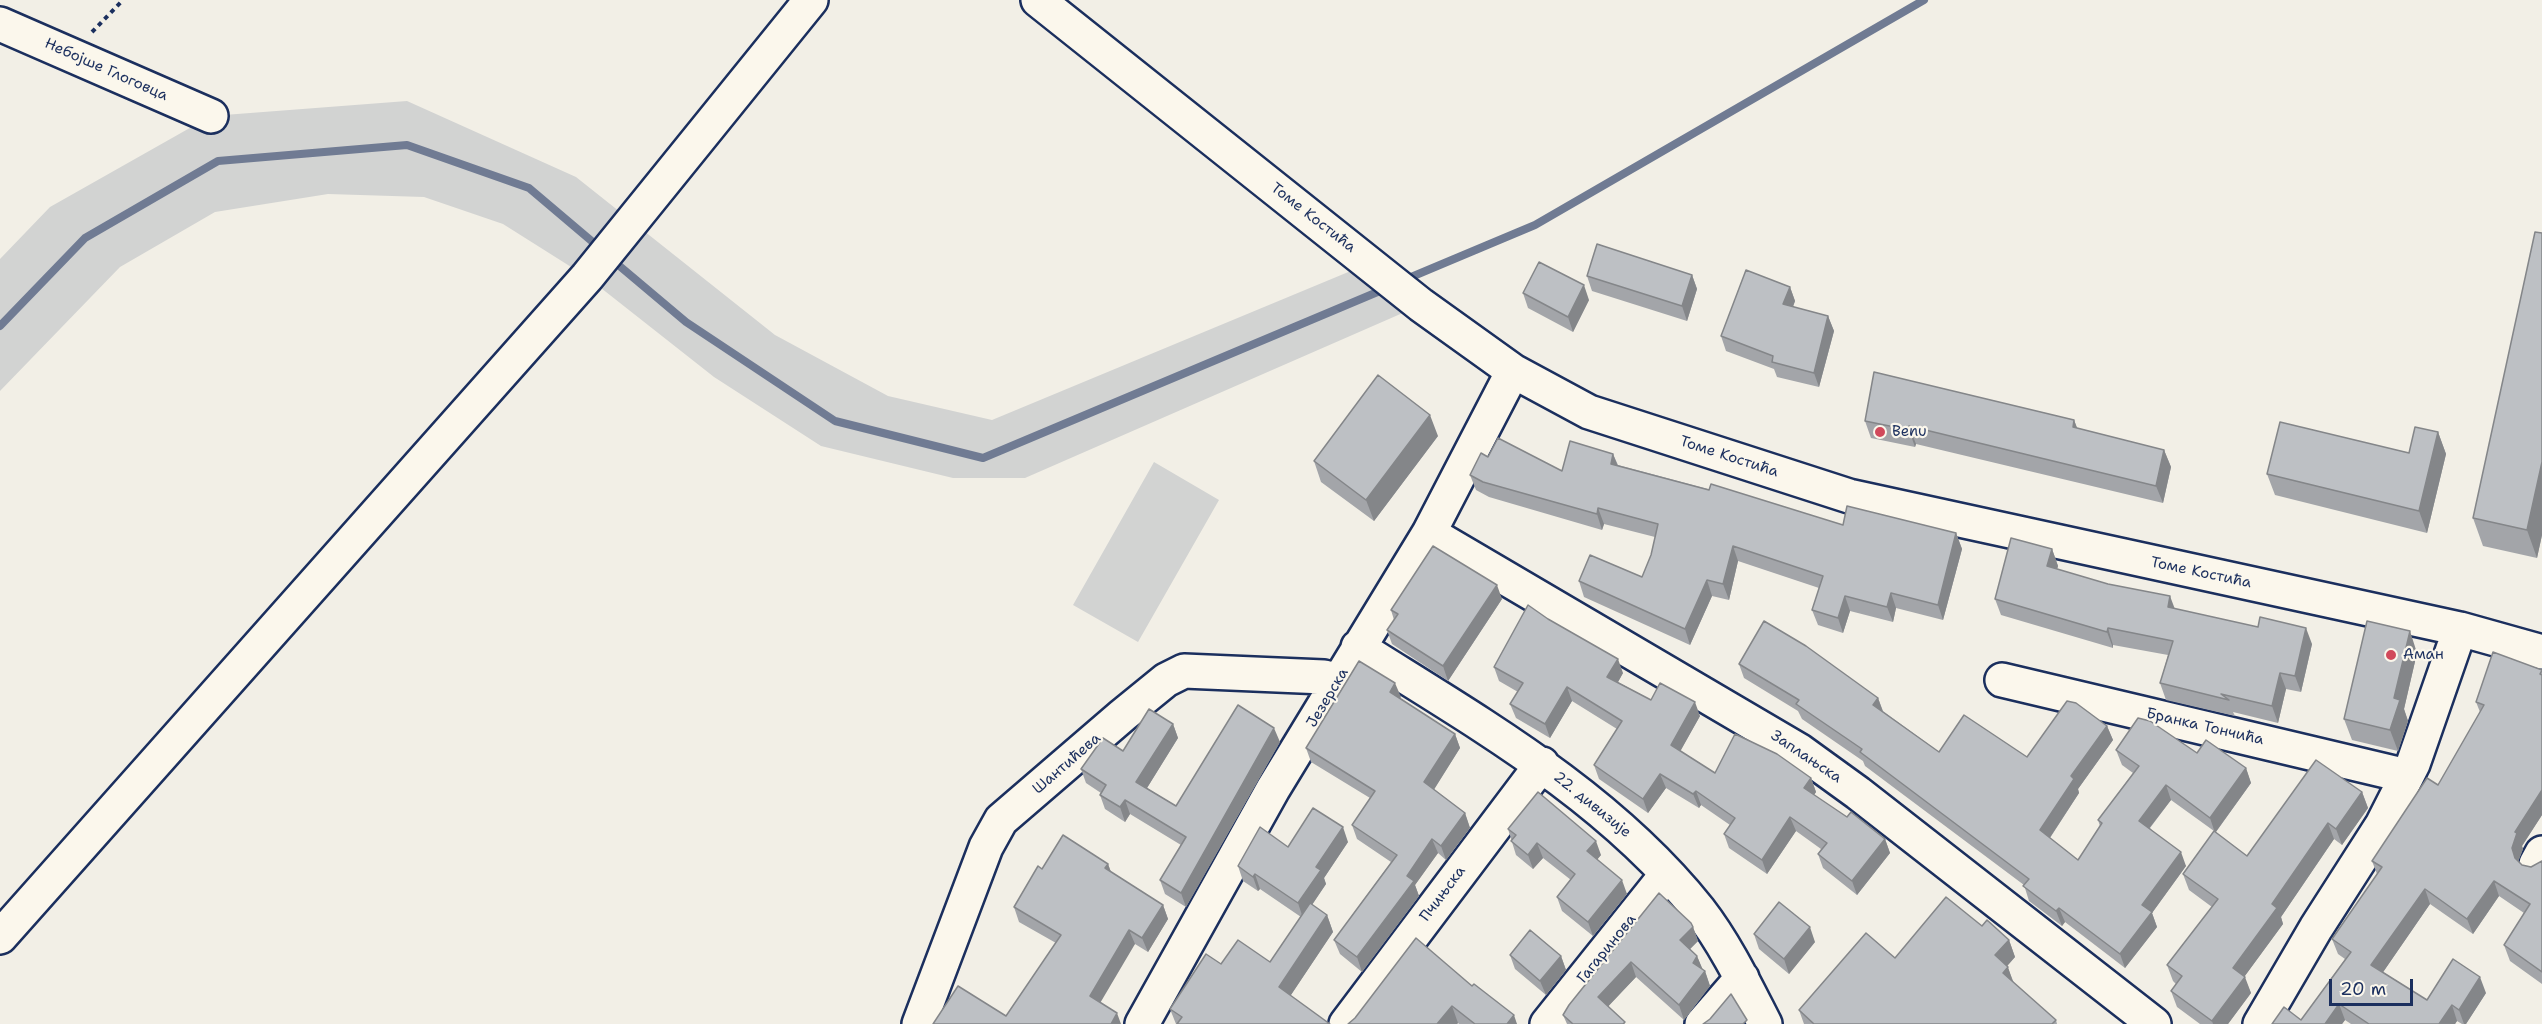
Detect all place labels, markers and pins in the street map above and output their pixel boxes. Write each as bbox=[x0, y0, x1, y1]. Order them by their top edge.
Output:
place label: Benu bbox=[1892, 423, 1927, 441]
marker: Benu bbox=[1873, 425, 1887, 439]
place label: Аман bbox=[2403, 646, 2444, 664]
marker: Аман bbox=[2384, 648, 2398, 662]

